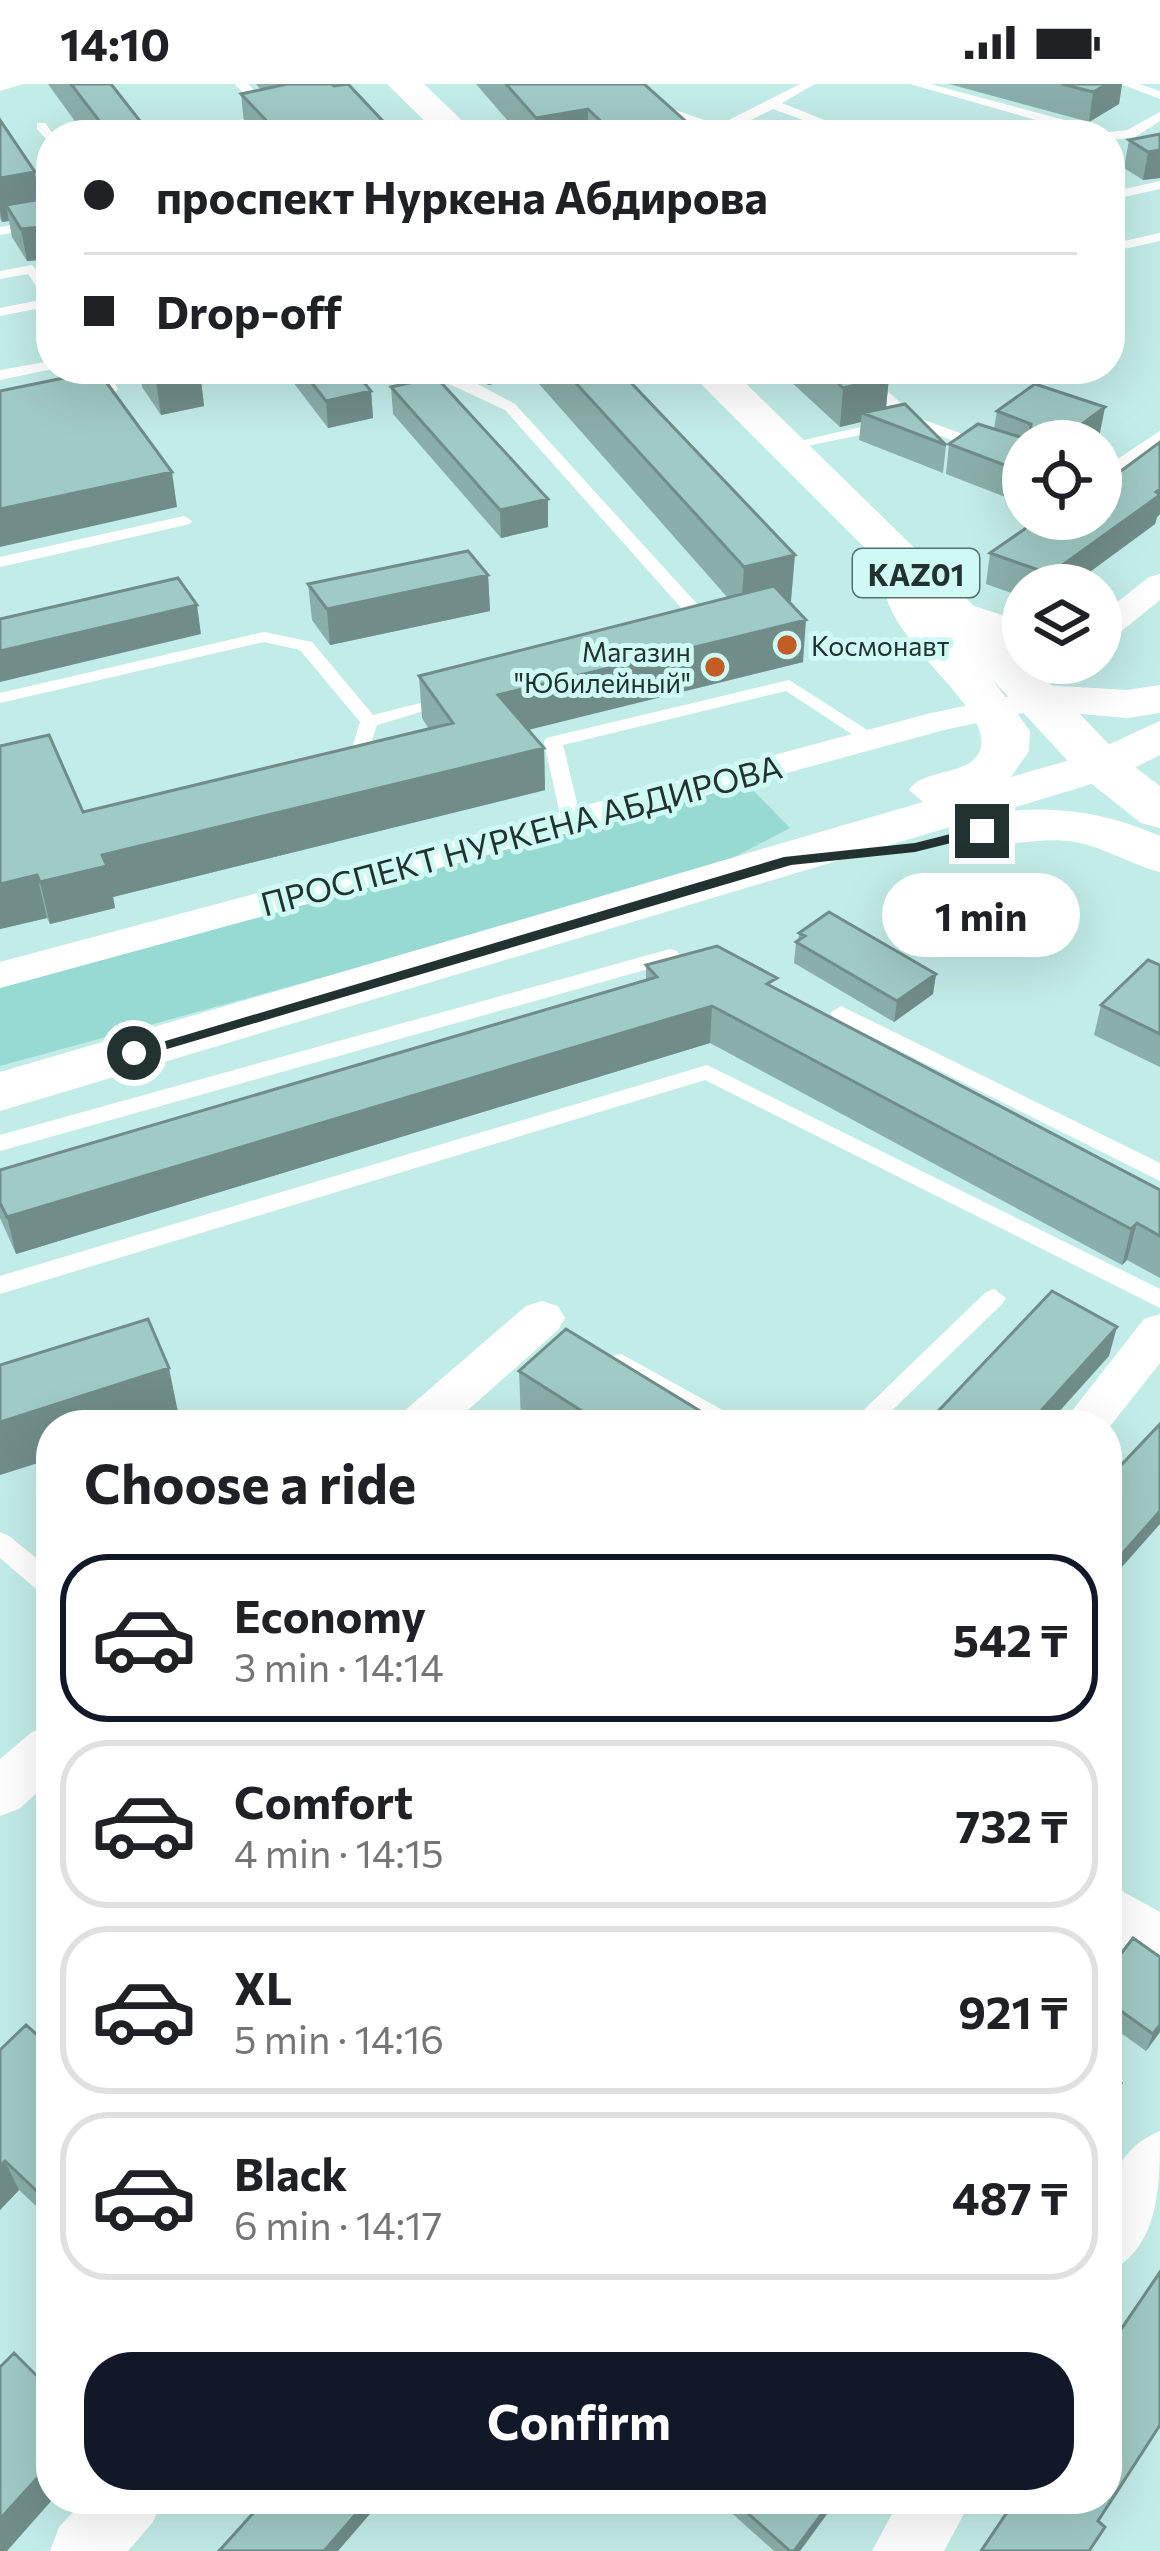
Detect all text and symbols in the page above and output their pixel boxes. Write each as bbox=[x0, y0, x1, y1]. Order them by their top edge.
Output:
text: 14:10 bbox=[60, 15, 170, 70]
text: проспект Нуркена Абдирова bbox=[156, 168, 768, 223]
text: Drop-off bbox=[156, 283, 342, 338]
map controls bbox=[1002, 420, 1122, 684]
button: locate bbox=[1002, 420, 1122, 540]
road number: KАZ01 bbox=[853, 549, 979, 597]
button: layers bbox=[1002, 564, 1122, 684]
place label: Космонавт bbox=[811, 629, 950, 662]
marker: Космонавт bbox=[774, 632, 800, 658]
place label: Магазин "Юбилейный" bbox=[514, 635, 691, 699]
marker: Магазин "Юбилейный" bbox=[702, 654, 728, 680]
street label: ПРОСПЕКТ НУРКЕНА АБДИРОВА bbox=[256, 745, 786, 923]
route end bbox=[955, 804, 1009, 858]
callout: 1 min bbox=[883, 873, 1081, 957]
text: 1 min bbox=[935, 891, 1027, 939]
route start bbox=[107, 1026, 161, 1080]
text: Choose a ride bbox=[84, 1449, 416, 1515]
icon: car bbox=[90, 1584, 198, 1692]
text: Economy bbox=[234, 1587, 426, 1642]
text: 542 ₸ bbox=[953, 1611, 1068, 1666]
text: 3 min · 14:14 bbox=[234, 1642, 444, 1690]
icon: car bbox=[90, 1770, 198, 1878]
text: Comfort bbox=[234, 1773, 413, 1828]
text: 732 ₸ bbox=[956, 1797, 1068, 1852]
text: 4 min · 14:15 bbox=[234, 1828, 444, 1876]
icon: car bbox=[90, 1956, 198, 2064]
text: XL bbox=[234, 1959, 292, 2014]
text: 921 ₸ bbox=[958, 1983, 1068, 2038]
text: 5 min · 14:16 bbox=[234, 2014, 444, 2062]
icon: car bbox=[90, 2142, 198, 2250]
text: Black bbox=[234, 2145, 347, 2200]
text: 487 ₸ bbox=[952, 2169, 1068, 2224]
text: 6 min · 14:17 bbox=[234, 2200, 442, 2248]
button: Confirm bbox=[84, 2352, 1074, 2490]

